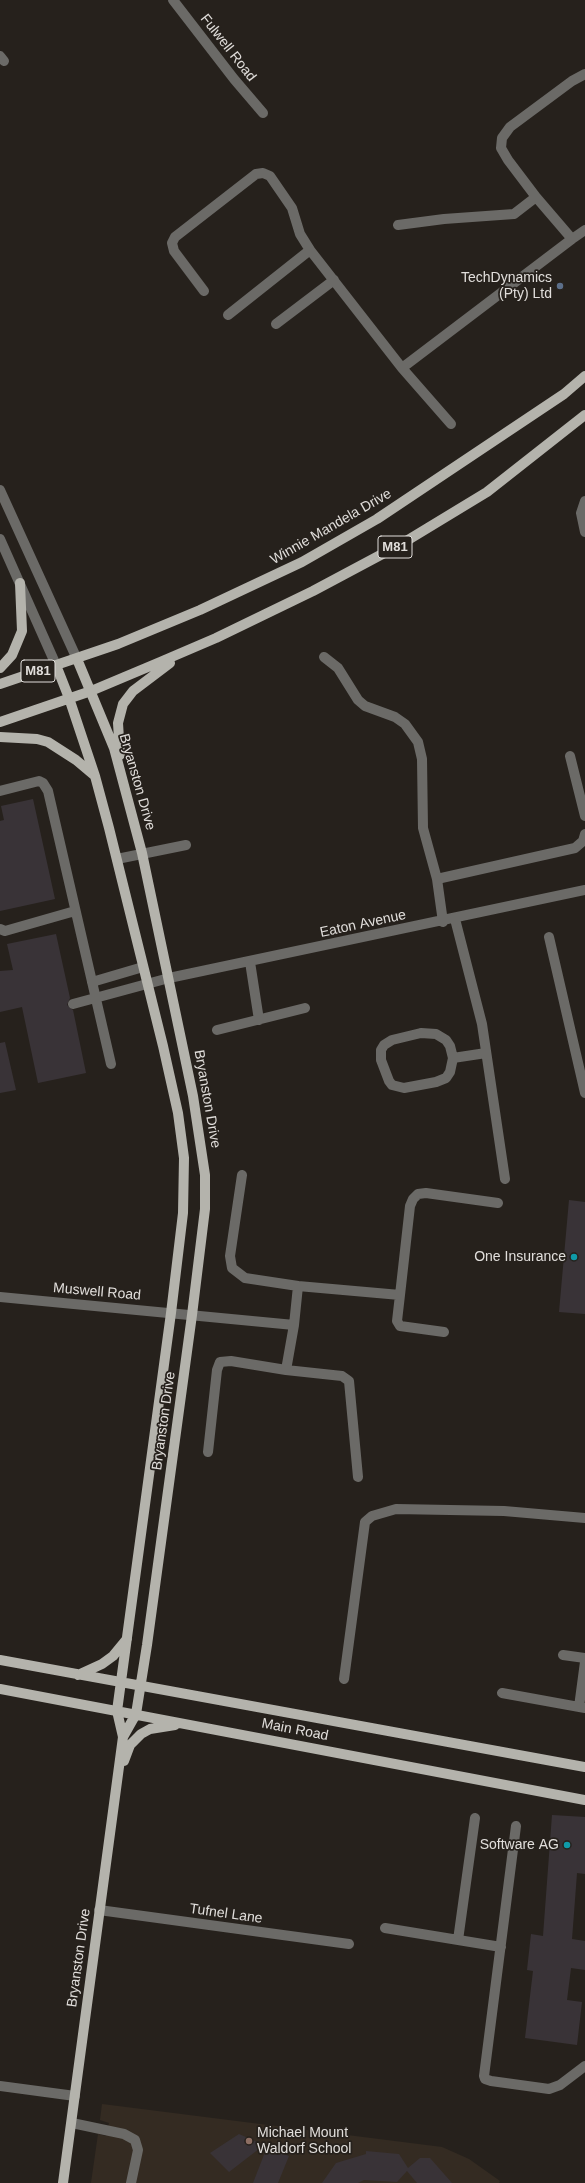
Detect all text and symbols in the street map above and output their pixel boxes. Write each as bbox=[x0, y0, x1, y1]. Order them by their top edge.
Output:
street label: Fulwell Road bbox=[196, 11, 260, 85]
place label: TechDynamics (Pty) Ltd bbox=[461, 270, 552, 302]
marker: TechDynamics (Pty) Ltd bbox=[555, 281, 565, 291]
street label: Winnie Mandela Drive bbox=[268, 485, 394, 569]
road number: M81 bbox=[378, 536, 412, 558]
road number: M81 bbox=[21, 660, 55, 682]
street label: Bryanston Drive bbox=[115, 732, 159, 832]
street label: Eaton Avenue bbox=[318, 907, 408, 941]
street label: Bryanston Drive bbox=[190, 1049, 224, 1149]
place label: One Insurance bbox=[474, 1249, 566, 1265]
marker: One Insurance bbox=[569, 1252, 579, 1262]
street label: Muswell Road bbox=[52, 1280, 142, 1304]
street label: Bryanston Drive bbox=[149, 1371, 179, 1471]
street label: Main Road bbox=[260, 1715, 330, 1745]
place label: Software AG bbox=[480, 1837, 559, 1853]
marker: Software AG bbox=[562, 1840, 572, 1850]
street label: Tufnel Lane bbox=[188, 1901, 264, 1927]
street label: Bryanston Drive bbox=[64, 1908, 94, 2008]
place label: Michael Mount Waldorf School bbox=[257, 2125, 351, 2158]
marker: Michael Mount Waldorf School bbox=[244, 2136, 254, 2146]

